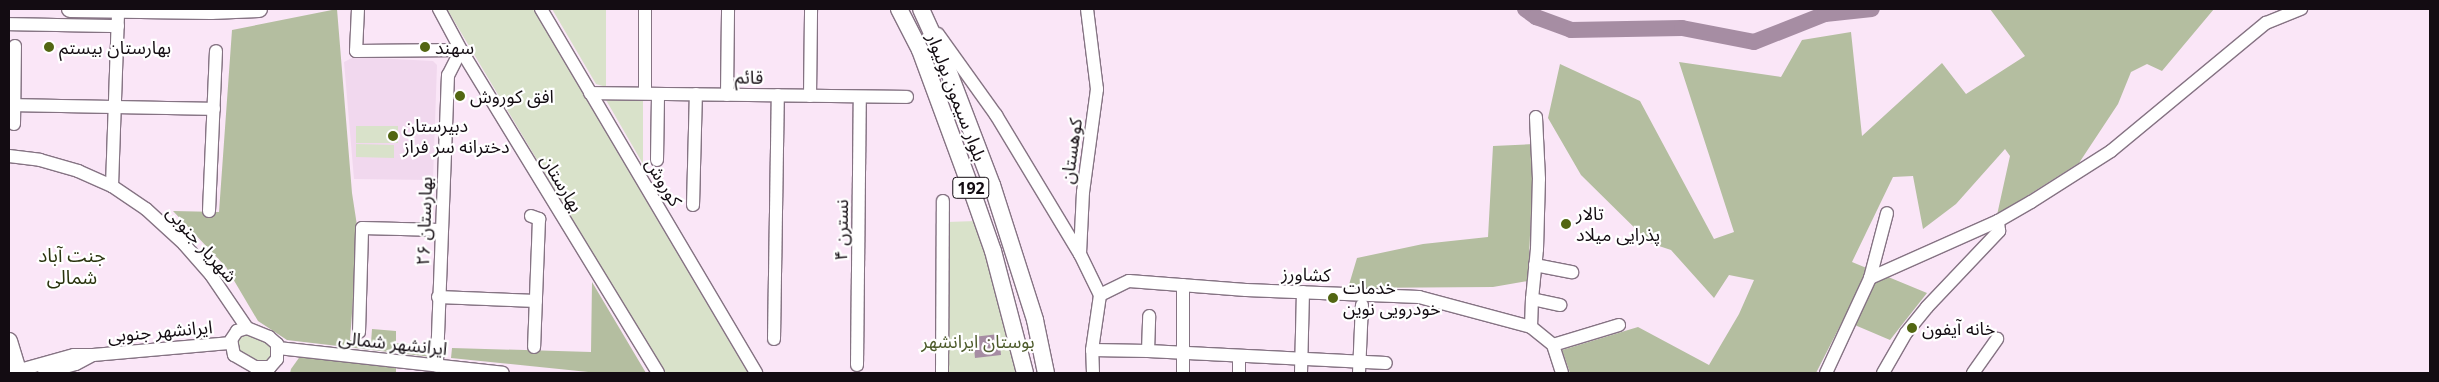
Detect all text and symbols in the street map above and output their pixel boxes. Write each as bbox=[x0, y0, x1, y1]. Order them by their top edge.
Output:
street label: بلوار سیمون بولیوار bbox=[923, 30, 991, 164]
place label: بهارستان بیستم bbox=[59, 36, 171, 58]
place label: سهند bbox=[435, 36, 474, 58]
marker: بهارستان بیستم bbox=[43, 41, 55, 53]
marker: سهند bbox=[419, 41, 431, 53]
street label: قائم bbox=[735, 66, 763, 88]
place label: افق کوروش bbox=[470, 85, 554, 107]
marker: افق کوروش bbox=[454, 90, 466, 102]
place label: دبیرستان دخترانه سر فراز bbox=[403, 115, 510, 158]
street label: کوهستان bbox=[1056, 117, 1086, 185]
marker: دبیرستان دخترانه سر فراز bbox=[387, 130, 399, 142]
street label: بهارستان bbox=[536, 150, 588, 216]
street label: کوروش bbox=[641, 154, 687, 210]
road number: 192 bbox=[952, 174, 990, 202]
street label: بهارستان ۲۶ bbox=[412, 176, 436, 266]
street label: نسترن ۴ bbox=[830, 199, 852, 261]
street label: شهریار جنوبی bbox=[162, 201, 242, 287]
place label: تالار پذرایی میلاد bbox=[1576, 203, 1660, 245]
marker: تالار پذرایی میلاد bbox=[1560, 218, 1572, 230]
district label: جنت‌ آباد شمالی bbox=[38, 245, 106, 289]
street label: کشاورز bbox=[1281, 262, 1331, 286]
place label: خدمات خودرویی نوین bbox=[1343, 277, 1441, 320]
marker: خدمات خودرویی نوین bbox=[1327, 292, 1339, 304]
street label: ایرانشهر جنوبی bbox=[107, 316, 213, 346]
place label: خانه آیفون bbox=[1922, 317, 1995, 339]
marker: خانه آیفون bbox=[1906, 322, 1918, 334]
street label: ایرانشهر شمالی bbox=[337, 327, 449, 359]
park label: بوستان ایرانشهر bbox=[921, 330, 1035, 352]

